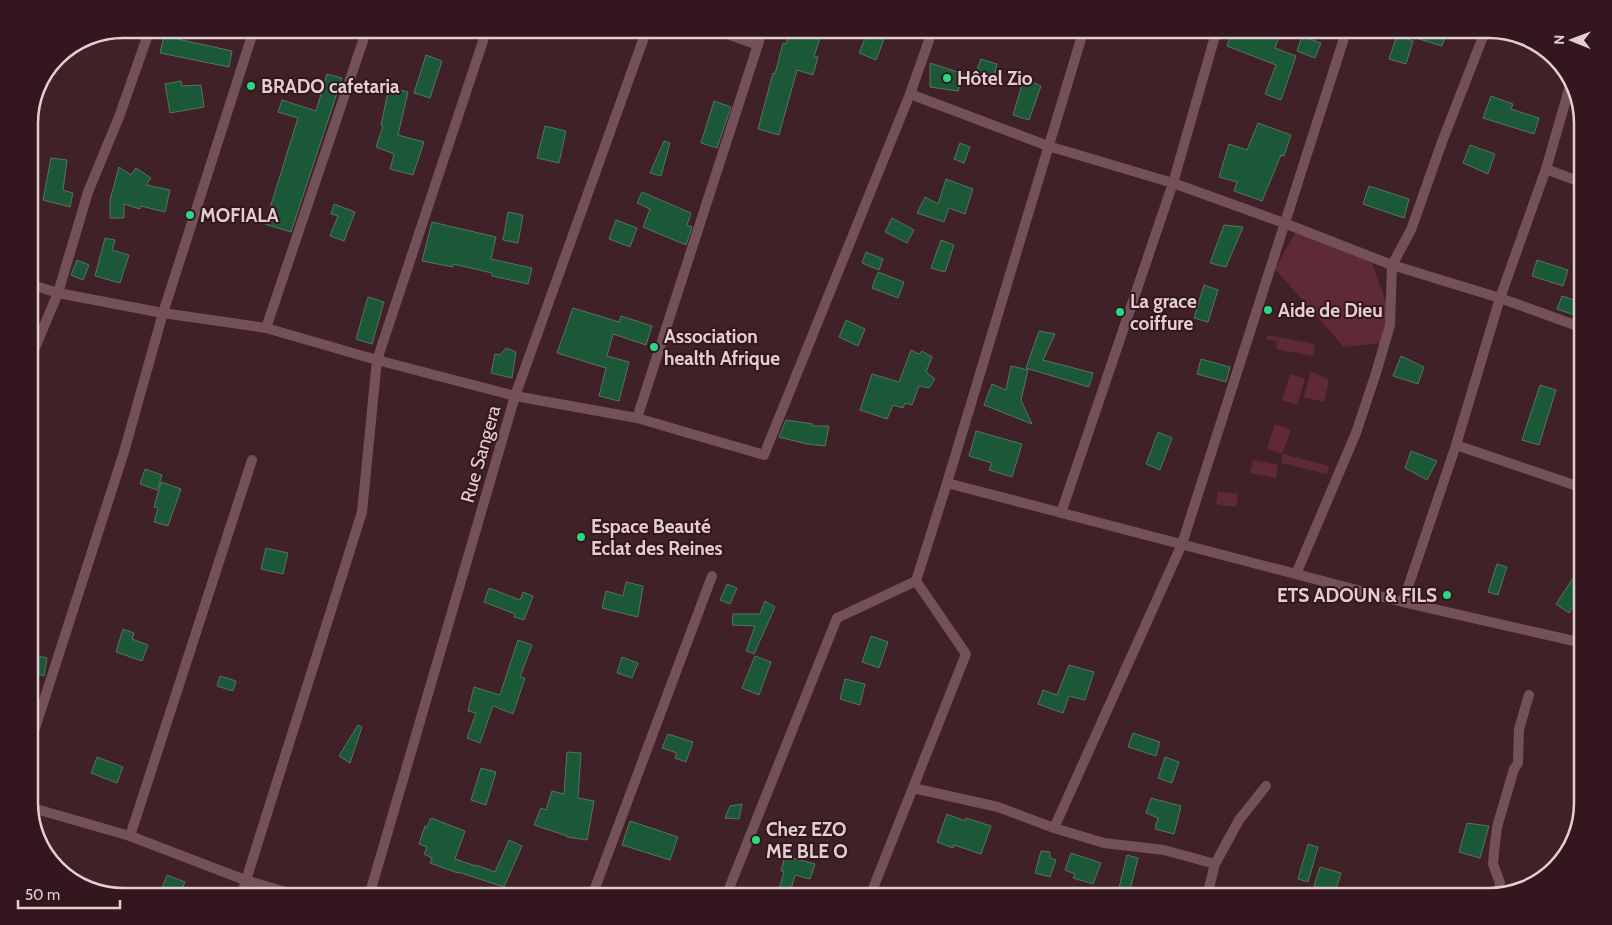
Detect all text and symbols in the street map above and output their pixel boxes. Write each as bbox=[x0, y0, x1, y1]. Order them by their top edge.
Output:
north arrow bbox=[1547, 15, 1597, 65]
text: N bbox=[1550, 35, 1568, 45]
place label: Hôtel Zio bbox=[957, 67, 1033, 90]
marker: Hôtel Zio bbox=[941, 72, 953, 84]
place label: BRADO cafetaria bbox=[261, 75, 400, 98]
marker: BRADO cafetaria bbox=[245, 80, 257, 92]
place label: MOFIALA bbox=[200, 204, 279, 227]
marker: MOFIALA bbox=[184, 209, 196, 221]
place label: La grace coiffure bbox=[1130, 290, 1197, 335]
place label: Aide de Dieu bbox=[1278, 299, 1383, 322]
marker: Aide de Dieu bbox=[1262, 304, 1274, 316]
marker: La grace coiffure bbox=[1114, 306, 1126, 318]
place label: Association health Afrique bbox=[664, 325, 780, 370]
marker: Association health Afrique bbox=[648, 341, 660, 353]
street label: Rue Sangera bbox=[456, 403, 505, 505]
place label: Espace Beauté Eclat des Reines bbox=[591, 515, 723, 560]
marker: Espace Beauté Eclat des Reines bbox=[575, 531, 587, 543]
place label: ETS ADOUN & FILS bbox=[1277, 584, 1437, 607]
marker: ETS ADOUN & FILS bbox=[1441, 589, 1453, 601]
place label: Chez EZO ME BLE O bbox=[766, 818, 848, 863]
marker: Chez EZO ME BLE O bbox=[750, 834, 762, 846]
scale bar bbox=[18, 878, 120, 910]
text: 50 m bbox=[25, 886, 60, 904]

